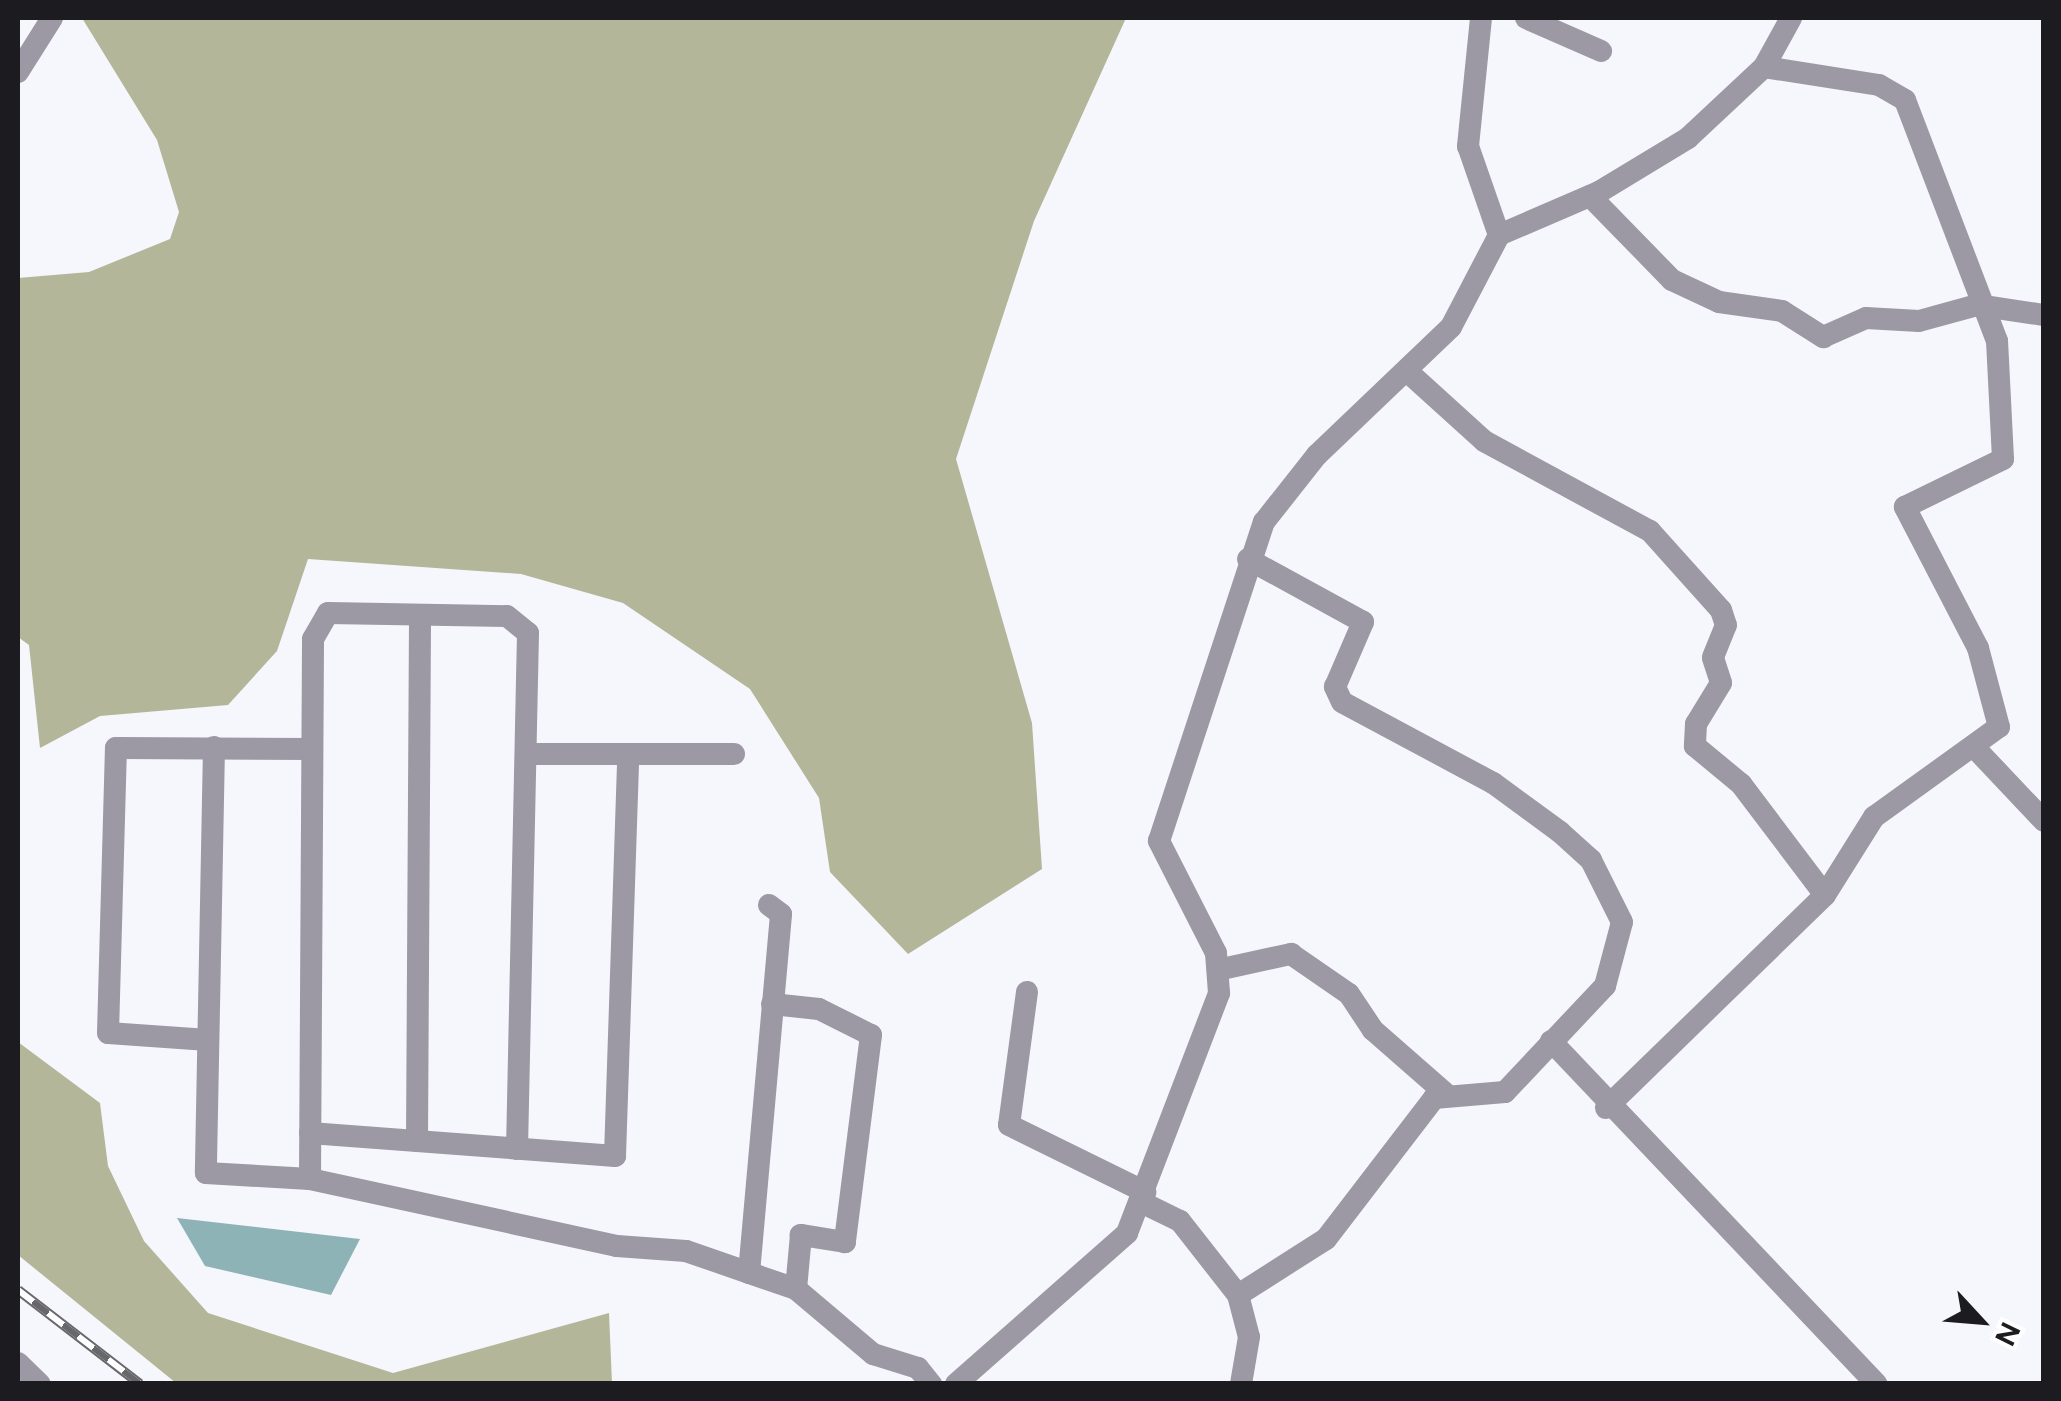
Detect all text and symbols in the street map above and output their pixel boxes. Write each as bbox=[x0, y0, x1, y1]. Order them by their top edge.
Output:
north arrow bbox=[1931, 1271, 2031, 1371]
text: N bbox=[1988, 1317, 2028, 1351]

